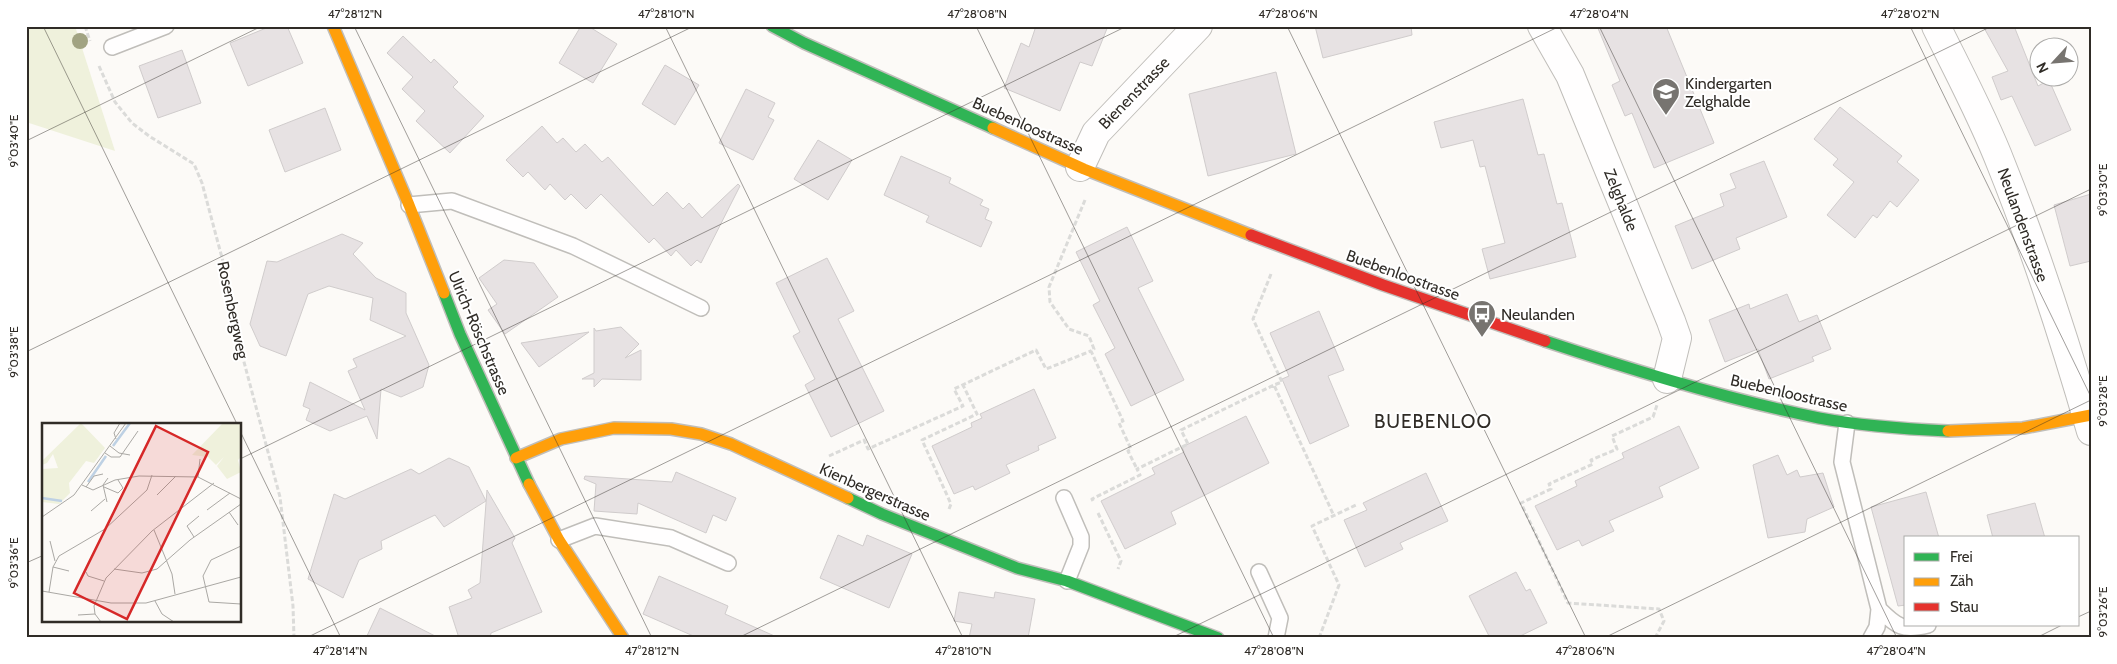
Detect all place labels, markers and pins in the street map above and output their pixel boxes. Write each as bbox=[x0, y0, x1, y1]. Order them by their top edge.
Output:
place label: Kindergarten Zelghalde bbox=[1685, 74, 1772, 111]
school or university icon: Kindergarten Zelghalde bbox=[1651, 77, 1681, 116]
bus stop icon: Neulanden bbox=[1467, 299, 1497, 338]
place label: Neulanden bbox=[1501, 305, 1575, 324]

